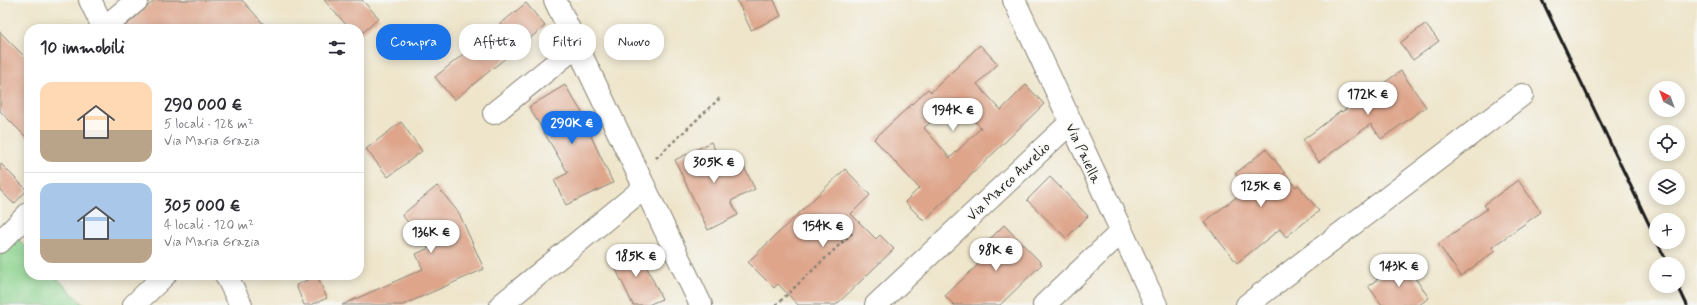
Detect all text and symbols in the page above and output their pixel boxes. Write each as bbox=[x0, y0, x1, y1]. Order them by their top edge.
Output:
chip: Compra bbox=[376, 24, 451, 60]
chip: Affitta bbox=[459, 24, 531, 60]
chip: Filtri bbox=[539, 24, 596, 60]
chip: Nuovo bbox=[604, 24, 664, 60]
text: 10 immobili bbox=[40, 37, 125, 59]
icon: filters bbox=[326, 37, 348, 59]
north arrow bbox=[1649, 81, 1685, 117]
map controls bbox=[1649, 81, 1685, 293]
pin: 172K € bbox=[1335, 82, 1401, 116]
text: 172K € bbox=[1347, 86, 1389, 103]
text: 290 000 € bbox=[164, 94, 242, 116]
icon: home bbox=[72, 98, 120, 146]
pin: 194K € bbox=[920, 98, 986, 132]
text: 194K € bbox=[932, 102, 974, 119]
pin: 290K € bbox=[539, 111, 605, 145]
text: 290K € bbox=[550, 115, 594, 132]
text: 5 locali · 128 m² bbox=[164, 116, 253, 133]
street label: Via Paiella bbox=[1061, 120, 1105, 187]
button: locate bbox=[1649, 125, 1685, 161]
text: Via Maria Grazia bbox=[164, 133, 260, 150]
street label: Via Marco Aurelio bbox=[963, 138, 1054, 225]
pin: 305K € bbox=[681, 150, 747, 184]
text: 305K € bbox=[693, 154, 735, 171]
button: layers bbox=[1649, 169, 1685, 205]
pin: 125K € bbox=[1228, 174, 1294, 208]
text: 125K € bbox=[1240, 178, 1282, 195]
text: 305 000 € bbox=[164, 195, 241, 217]
icon: home bbox=[72, 199, 120, 247]
button: + bbox=[1649, 213, 1685, 249]
pin: 154K € bbox=[790, 214, 856, 248]
text: 4 locali · 120 m² bbox=[164, 217, 254, 234]
text: 154K € bbox=[802, 218, 844, 235]
pin: 136K € bbox=[398, 220, 464, 254]
text: 136K € bbox=[412, 224, 450, 241]
text: Via Maria Grazia bbox=[164, 234, 260, 251]
pin: 98K € bbox=[968, 238, 1024, 272]
text: 98K € bbox=[979, 242, 1013, 259]
pin: 185K € bbox=[603, 244, 669, 278]
text: 185K € bbox=[615, 248, 657, 265]
pin: 143K € bbox=[1366, 254, 1432, 288]
button: − bbox=[1649, 257, 1685, 293]
text: 143K € bbox=[1379, 258, 1419, 275]

